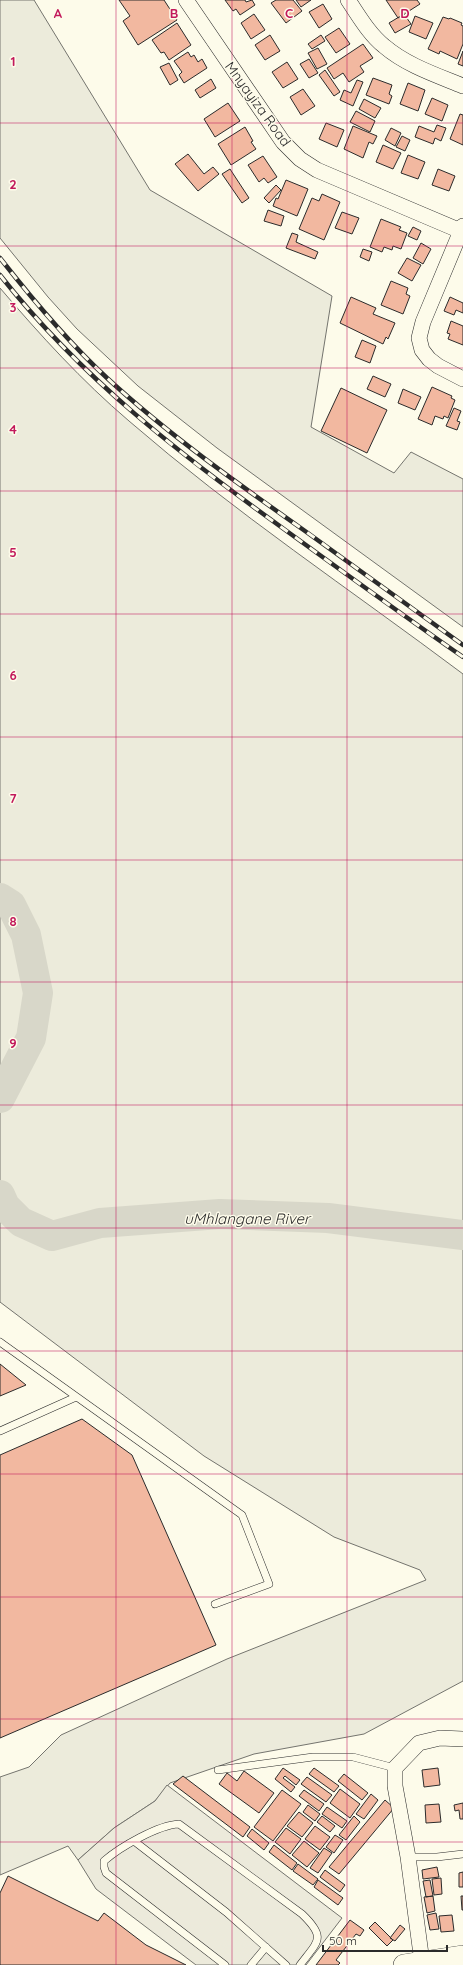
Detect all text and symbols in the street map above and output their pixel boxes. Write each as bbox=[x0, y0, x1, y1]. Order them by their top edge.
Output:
text: A bbox=[54, 5, 63, 21]
text: B bbox=[170, 5, 178, 21]
text: C bbox=[285, 5, 293, 21]
text: D bbox=[400, 5, 410, 21]
text: 1 bbox=[10, 53, 16, 69]
street label: Mnyayiza Road bbox=[221, 58, 295, 150]
text: 2 bbox=[9, 176, 17, 192]
text: 3 bbox=[10, 299, 17, 315]
text: 4 bbox=[9, 421, 17, 437]
text: 5 bbox=[9, 544, 17, 560]
text: 6 bbox=[9, 667, 17, 683]
text: 7 bbox=[9, 790, 17, 806]
text: 8 bbox=[9, 913, 17, 929]
text: 9 bbox=[9, 1035, 17, 1051]
water label: uMhlangane River bbox=[184, 1209, 312, 1228]
scale bar bbox=[323, 1927, 447, 1953]
text: 50 m bbox=[329, 1933, 357, 1948]

